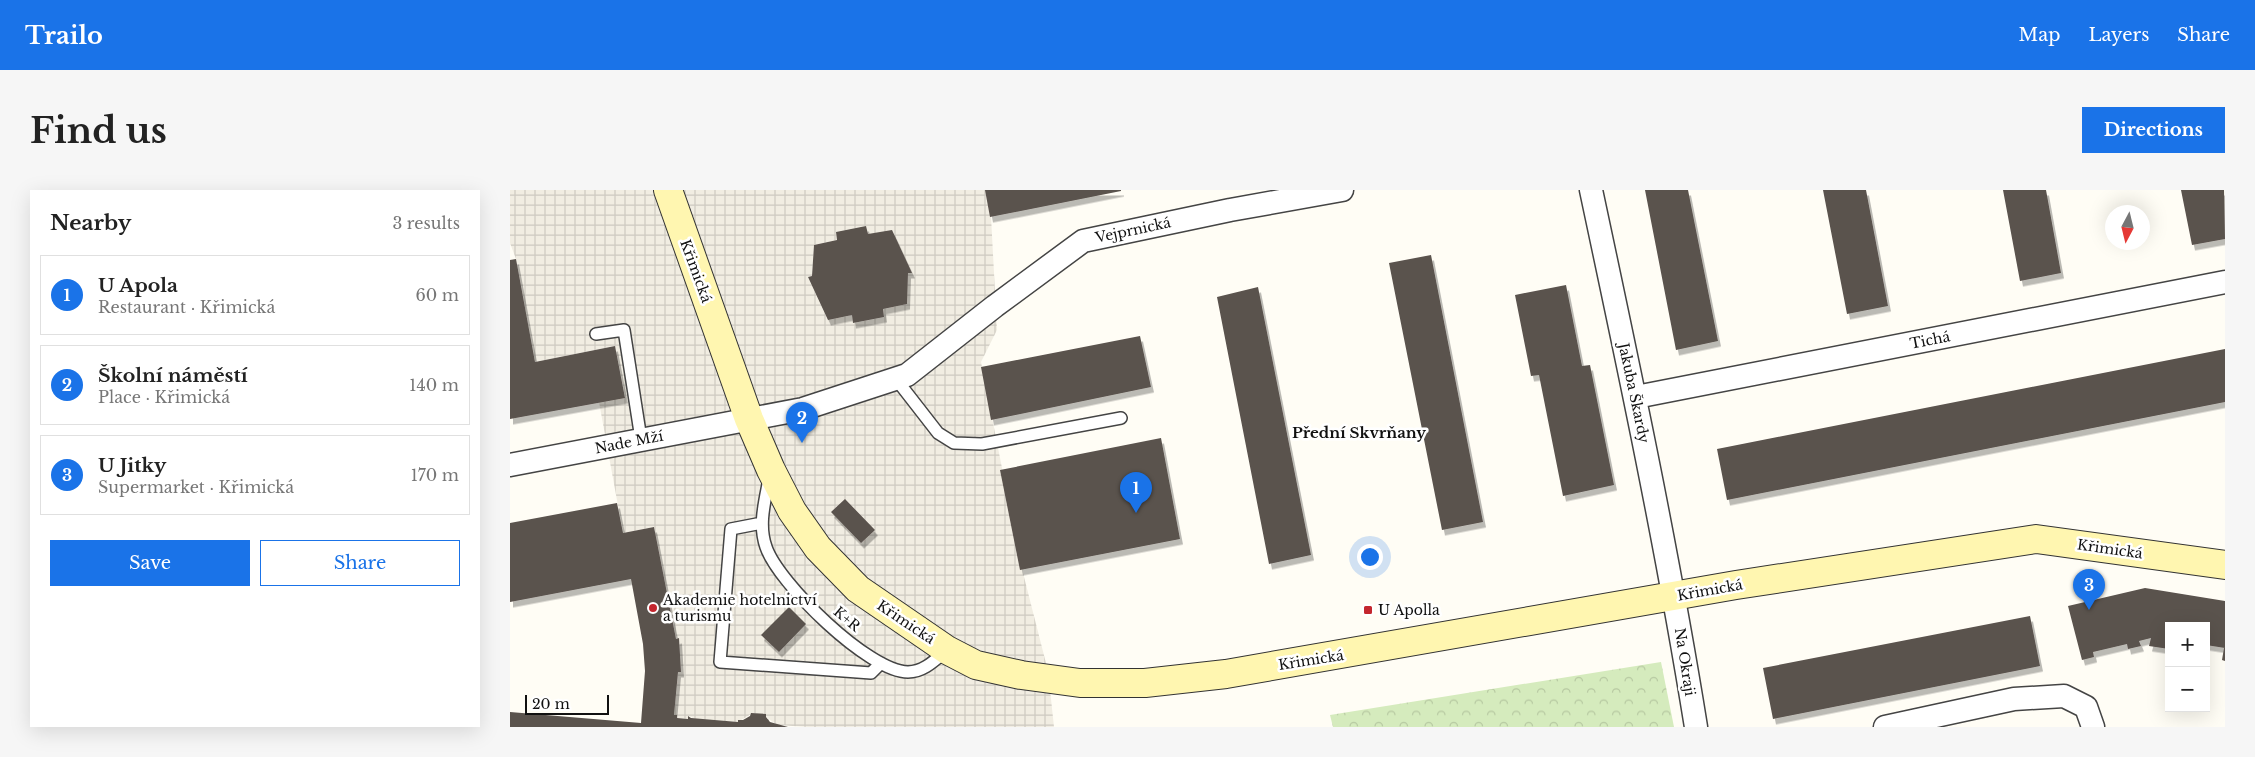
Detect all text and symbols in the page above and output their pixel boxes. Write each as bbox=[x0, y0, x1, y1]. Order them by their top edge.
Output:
text: Trailo bbox=[25, 21, 103, 50]
text: Map bbox=[2019, 24, 2060, 46]
text: Layers bbox=[2088, 24, 2149, 46]
text: Share bbox=[2177, 24, 2230, 46]
button: Directions bbox=[2082, 107, 2225, 153]
text: Find us bbox=[30, 109, 167, 152]
north arrow bbox=[2105, 205, 2150, 250]
text: Nearby bbox=[50, 210, 131, 236]
text: 3 results bbox=[392, 213, 460, 233]
street label: Vejprnická bbox=[1093, 213, 1173, 247]
street label: Křimická bbox=[676, 237, 716, 305]
text: U Apola bbox=[98, 274, 178, 297]
text: 1 bbox=[64, 285, 70, 305]
text: 60 m bbox=[416, 285, 459, 305]
text: Restaurant · Křimická bbox=[98, 297, 275, 317]
street label: Tichá bbox=[1908, 327, 1952, 353]
street label: Jakuba Škardy bbox=[1614, 339, 1654, 445]
text: Školní náměstí bbox=[98, 364, 248, 387]
text: 2 bbox=[62, 375, 72, 395]
text: 140 m bbox=[409, 375, 459, 395]
text: Place · Křimická bbox=[98, 387, 230, 407]
pin: 2 bbox=[786, 402, 818, 443]
district label: Přední Skvrňany bbox=[1292, 423, 1426, 442]
street label: Nade Mží bbox=[593, 427, 665, 457]
text: U Jitky bbox=[98, 454, 166, 477]
text: 3 bbox=[62, 465, 72, 485]
text: 170 m bbox=[411, 465, 459, 485]
pin: 1 bbox=[1120, 472, 1152, 513]
text: Supermarket · Křimická bbox=[98, 477, 294, 497]
street label: Křimická bbox=[2076, 535, 2144, 563]
button: Save bbox=[50, 540, 250, 586]
button: Share bbox=[260, 540, 460, 586]
your location bbox=[1357, 544, 1383, 570]
pin: 3 bbox=[2073, 569, 2105, 610]
street label: Křimická bbox=[1676, 575, 1744, 605]
place label: Akademie hotelnictví a turismu bbox=[662, 591, 817, 625]
street label: Křimická bbox=[874, 596, 939, 648]
place label: U Apolla bbox=[1378, 601, 1440, 619]
marker: Akademie hotelnictví a turismu bbox=[647, 602, 659, 614]
street label: K+R bbox=[830, 603, 865, 636]
marker: U Apolla bbox=[1362, 604, 1374, 616]
map controls bbox=[2165, 622, 2210, 712]
button: + bbox=[2165, 622, 2210, 667]
street label: Na Okraji bbox=[1671, 627, 1699, 698]
street label: Křimická bbox=[1277, 646, 1345, 674]
button: − bbox=[2165, 667, 2210, 712]
scale bar bbox=[525, 692, 609, 715]
text: 20 m bbox=[532, 695, 570, 713]

